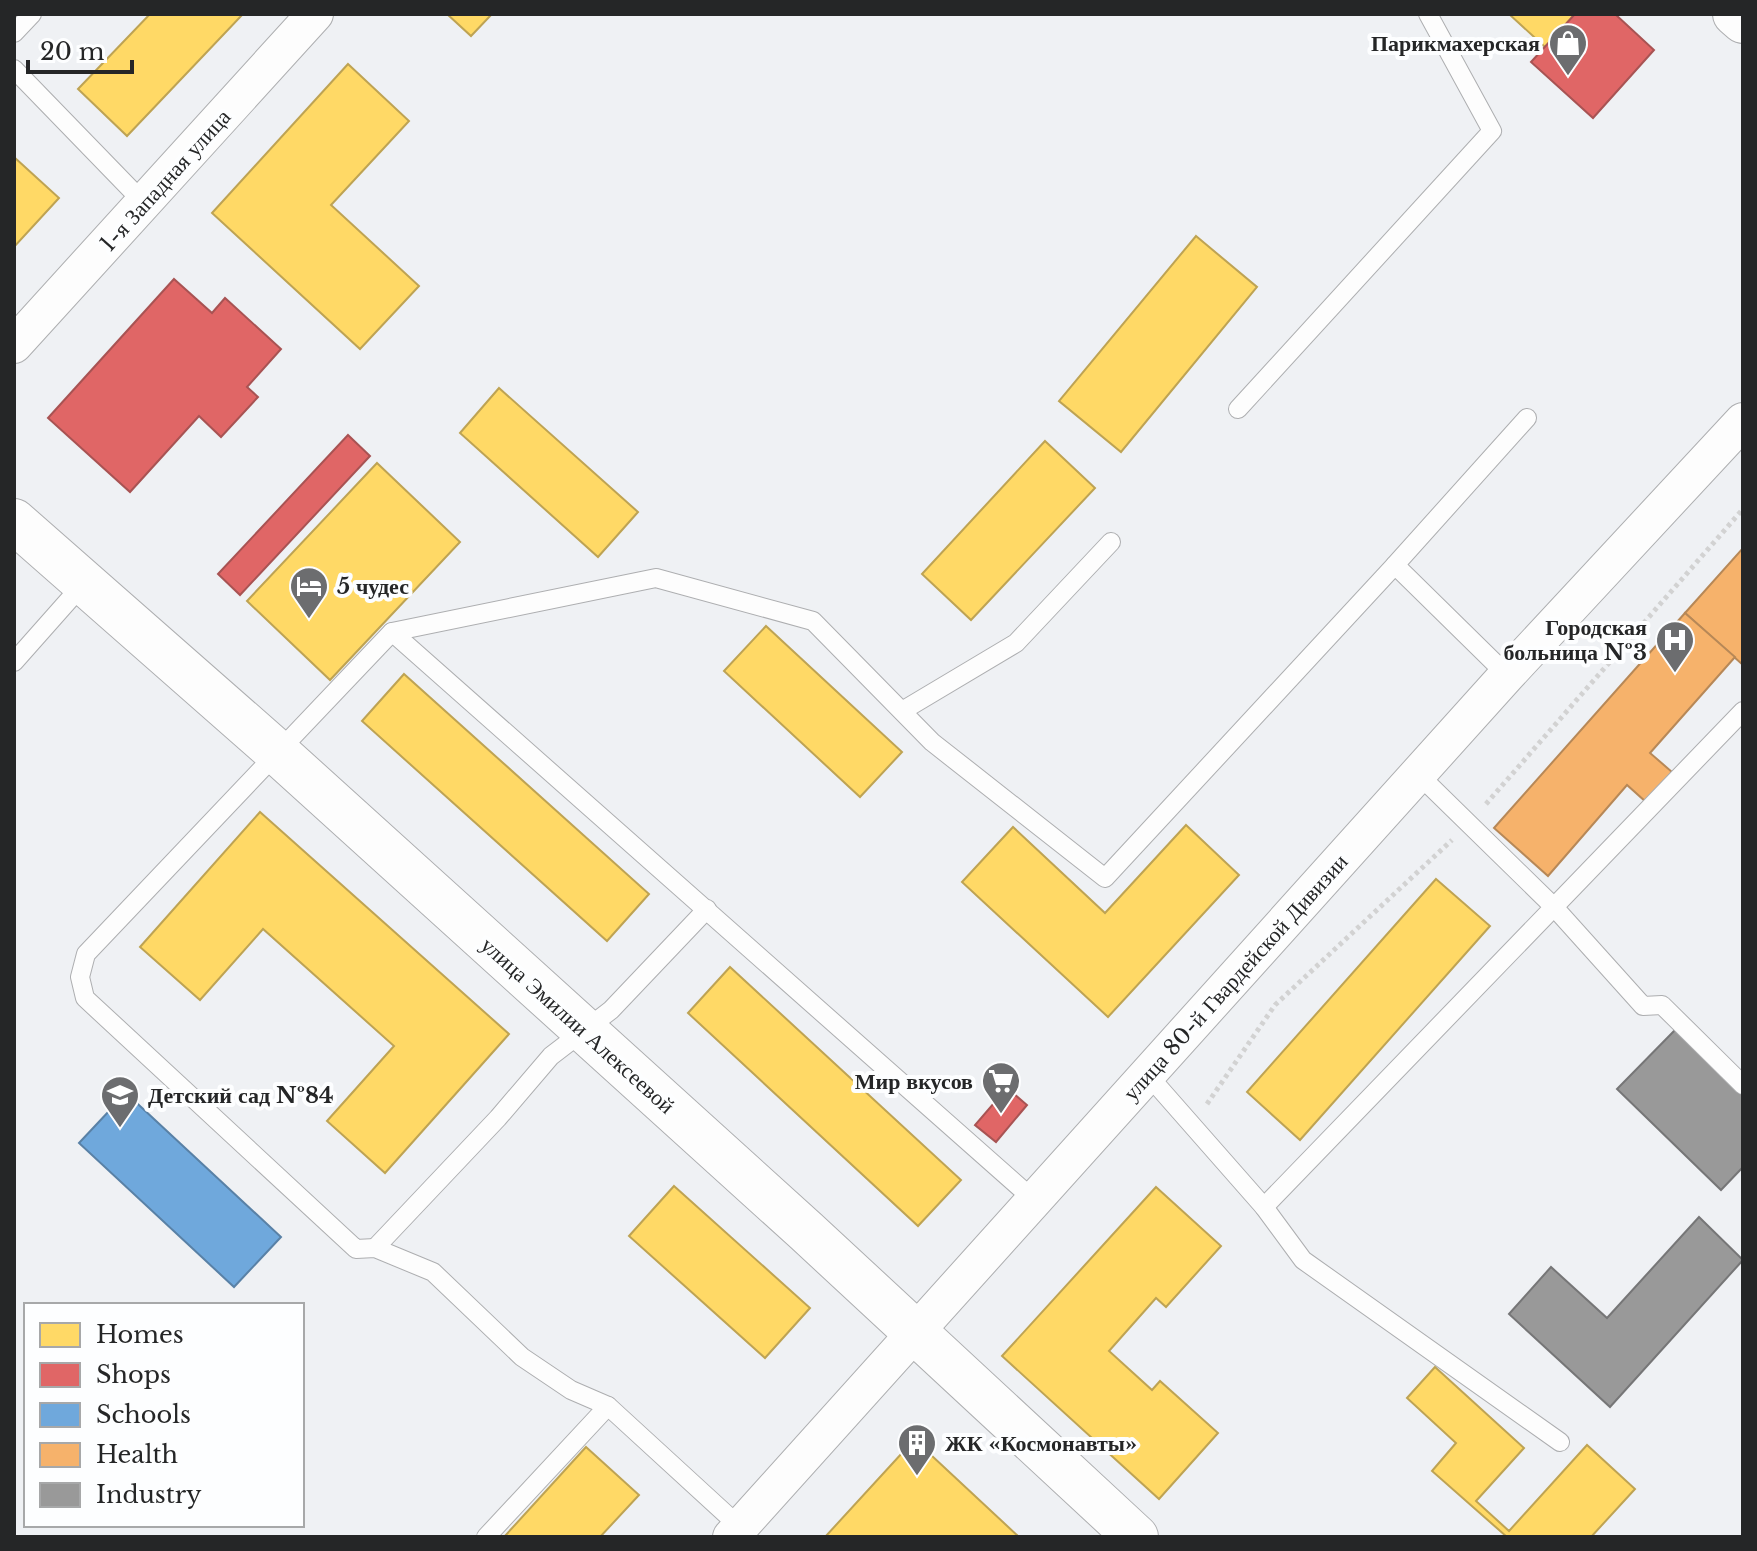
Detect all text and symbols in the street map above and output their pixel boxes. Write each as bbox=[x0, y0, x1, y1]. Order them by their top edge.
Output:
shop icon: Парикмахерская bbox=[1547, 22, 1589, 77]
scale bar bbox=[28, 24, 132, 74]
place label: Парикмахерская bbox=[1371, 30, 1540, 57]
text: 20 m bbox=[40, 37, 105, 66]
street label: 1-я Западная улица bbox=[94, 104, 236, 257]
hotel icon: 5 чудес bbox=[288, 565, 330, 620]
place label: 5 чудес bbox=[337, 573, 409, 600]
place label: Городская больница №3 bbox=[1504, 614, 1647, 666]
hospital icon: Городская больница №3 bbox=[1654, 619, 1696, 674]
street label: улица 80-й Гвардейской Дивизии bbox=[1117, 848, 1354, 1106]
street label: улица Эмилии Алексеевой bbox=[475, 931, 680, 1120]
supermarket icon: Мир вкусов bbox=[980, 1060, 1022, 1115]
place label: Мир вкусов bbox=[855, 1068, 973, 1095]
school or university icon: Детский сад №84 bbox=[99, 1074, 141, 1129]
place label: Детский сад №84 bbox=[148, 1082, 334, 1109]
legend bbox=[24, 1303, 304, 1527]
text: Homes bbox=[96, 1320, 184, 1349]
text: Shops bbox=[96, 1360, 171, 1389]
text: Schools bbox=[96, 1400, 191, 1429]
building icon: ЖК «Космонавты» bbox=[896, 1422, 938, 1477]
place label: ЖК «Космонавты» bbox=[945, 1430, 1137, 1457]
text: Health bbox=[96, 1440, 178, 1469]
text: Industry bbox=[96, 1480, 202, 1509]

